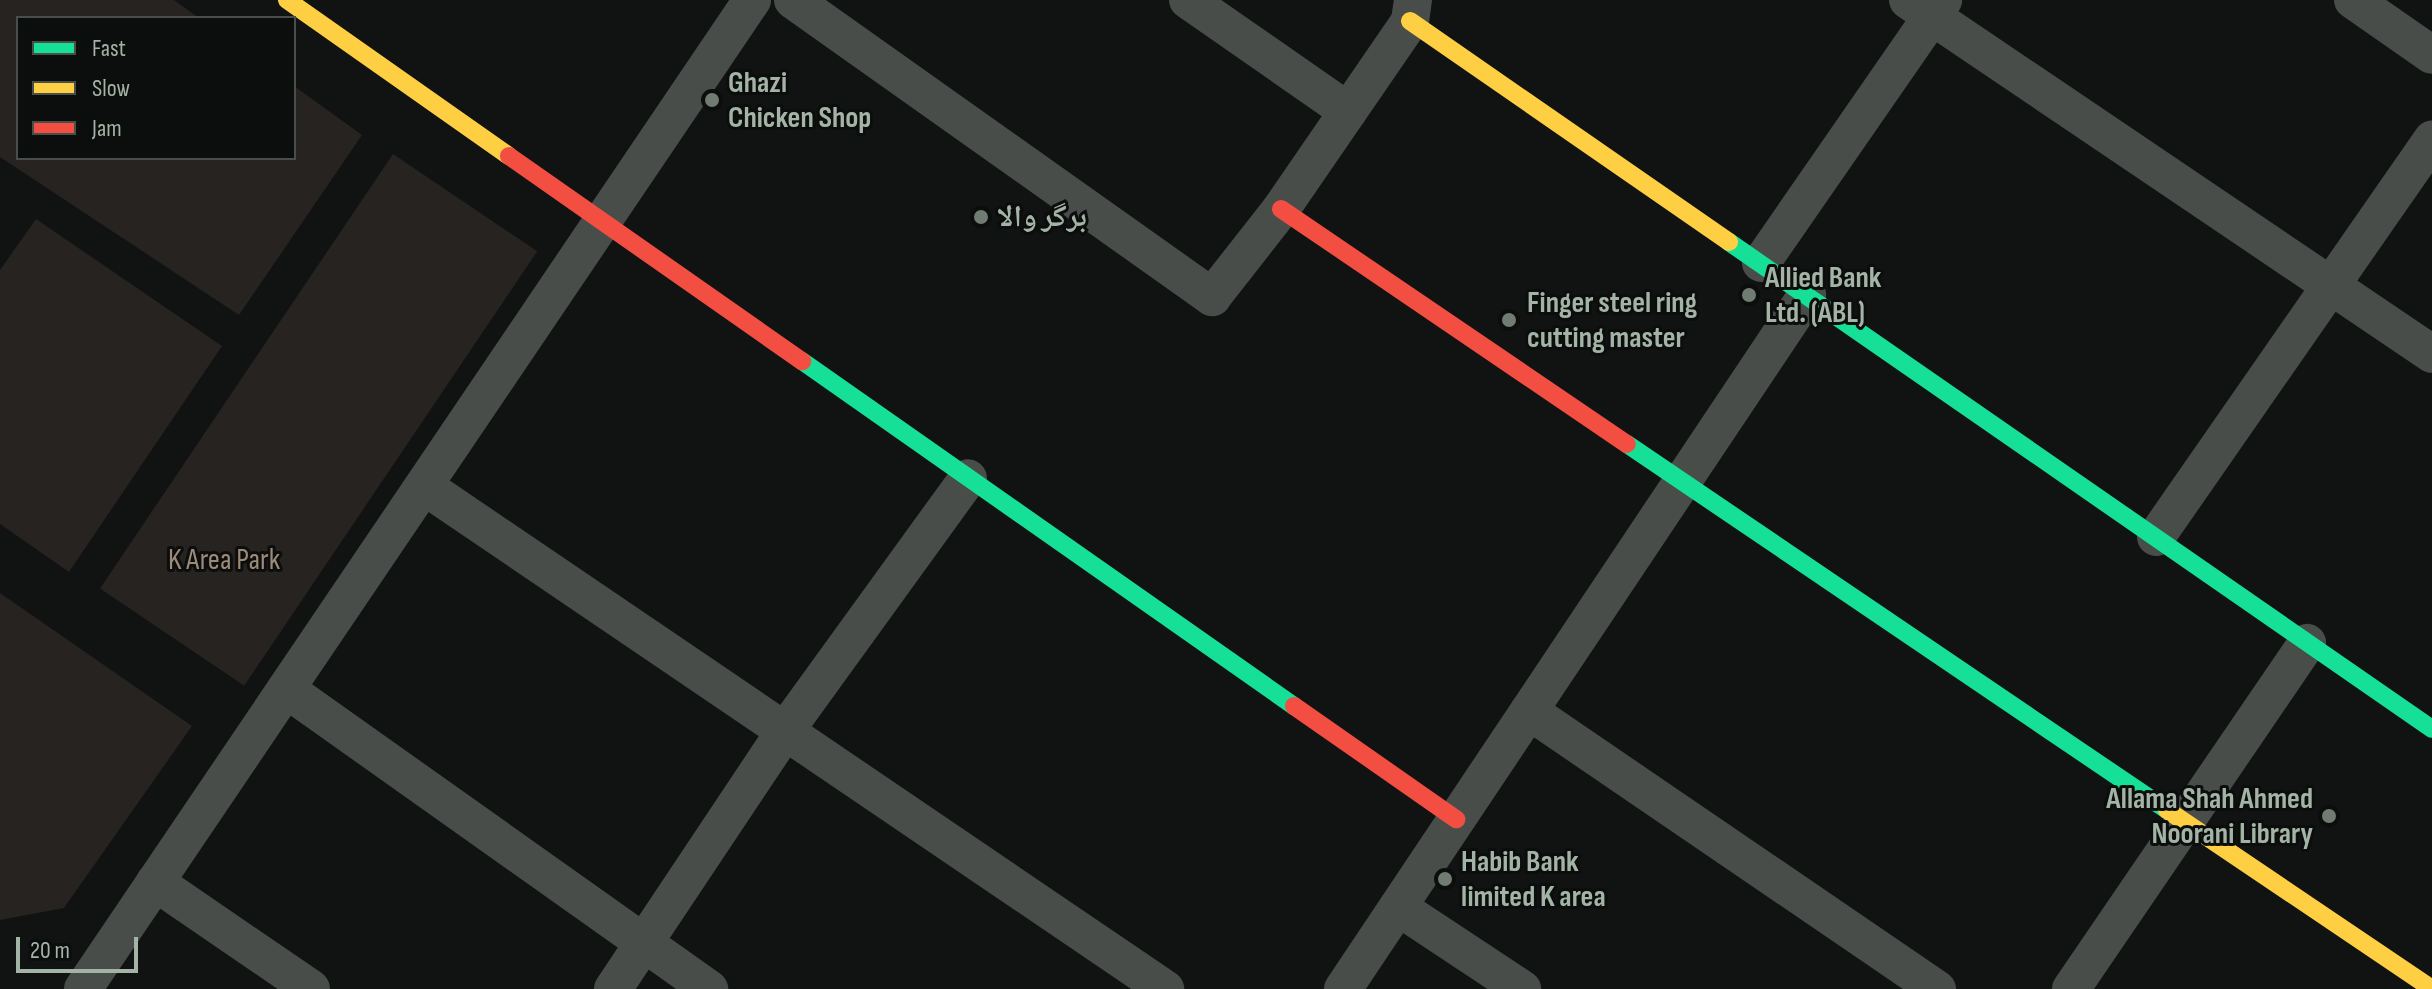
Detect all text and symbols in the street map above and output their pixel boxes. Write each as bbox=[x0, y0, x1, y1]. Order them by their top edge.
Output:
legend bbox=[16, 16, 296, 160]
text: Fast bbox=[92, 34, 126, 63]
place label: Ghazi Chicken Shop bbox=[728, 65, 871, 136]
text: Slow bbox=[92, 74, 130, 103]
marker: Ghazi Chicken Shop bbox=[703, 91, 721, 109]
text: Jam bbox=[92, 114, 122, 143]
place label: برگر والا bbox=[997, 199, 1087, 235]
marker: برگر والا bbox=[972, 208, 990, 226]
place label: Allied Bank Ltd. (ABL) bbox=[1765, 260, 1881, 330]
place label: Finger steel ring cutting master bbox=[1527, 285, 1697, 356]
marker: Allied Bank Ltd. (ABL) bbox=[1740, 286, 1758, 304]
marker: Finger steel ring cutting master bbox=[1498, 309, 1520, 331]
park label: K Area Park bbox=[168, 542, 280, 578]
place label: Allama Shah Ahmed Noorani Library bbox=[2106, 781, 2313, 852]
marker: Allama Shah Ahmed Noorani Library bbox=[2320, 807, 2338, 825]
place label: Habib Bank limited K area bbox=[1461, 844, 1606, 914]
marker: Habib Bank limited K area bbox=[1436, 870, 1454, 888]
scale bar bbox=[20, 921, 142, 971]
text: 20 m bbox=[30, 936, 70, 965]

